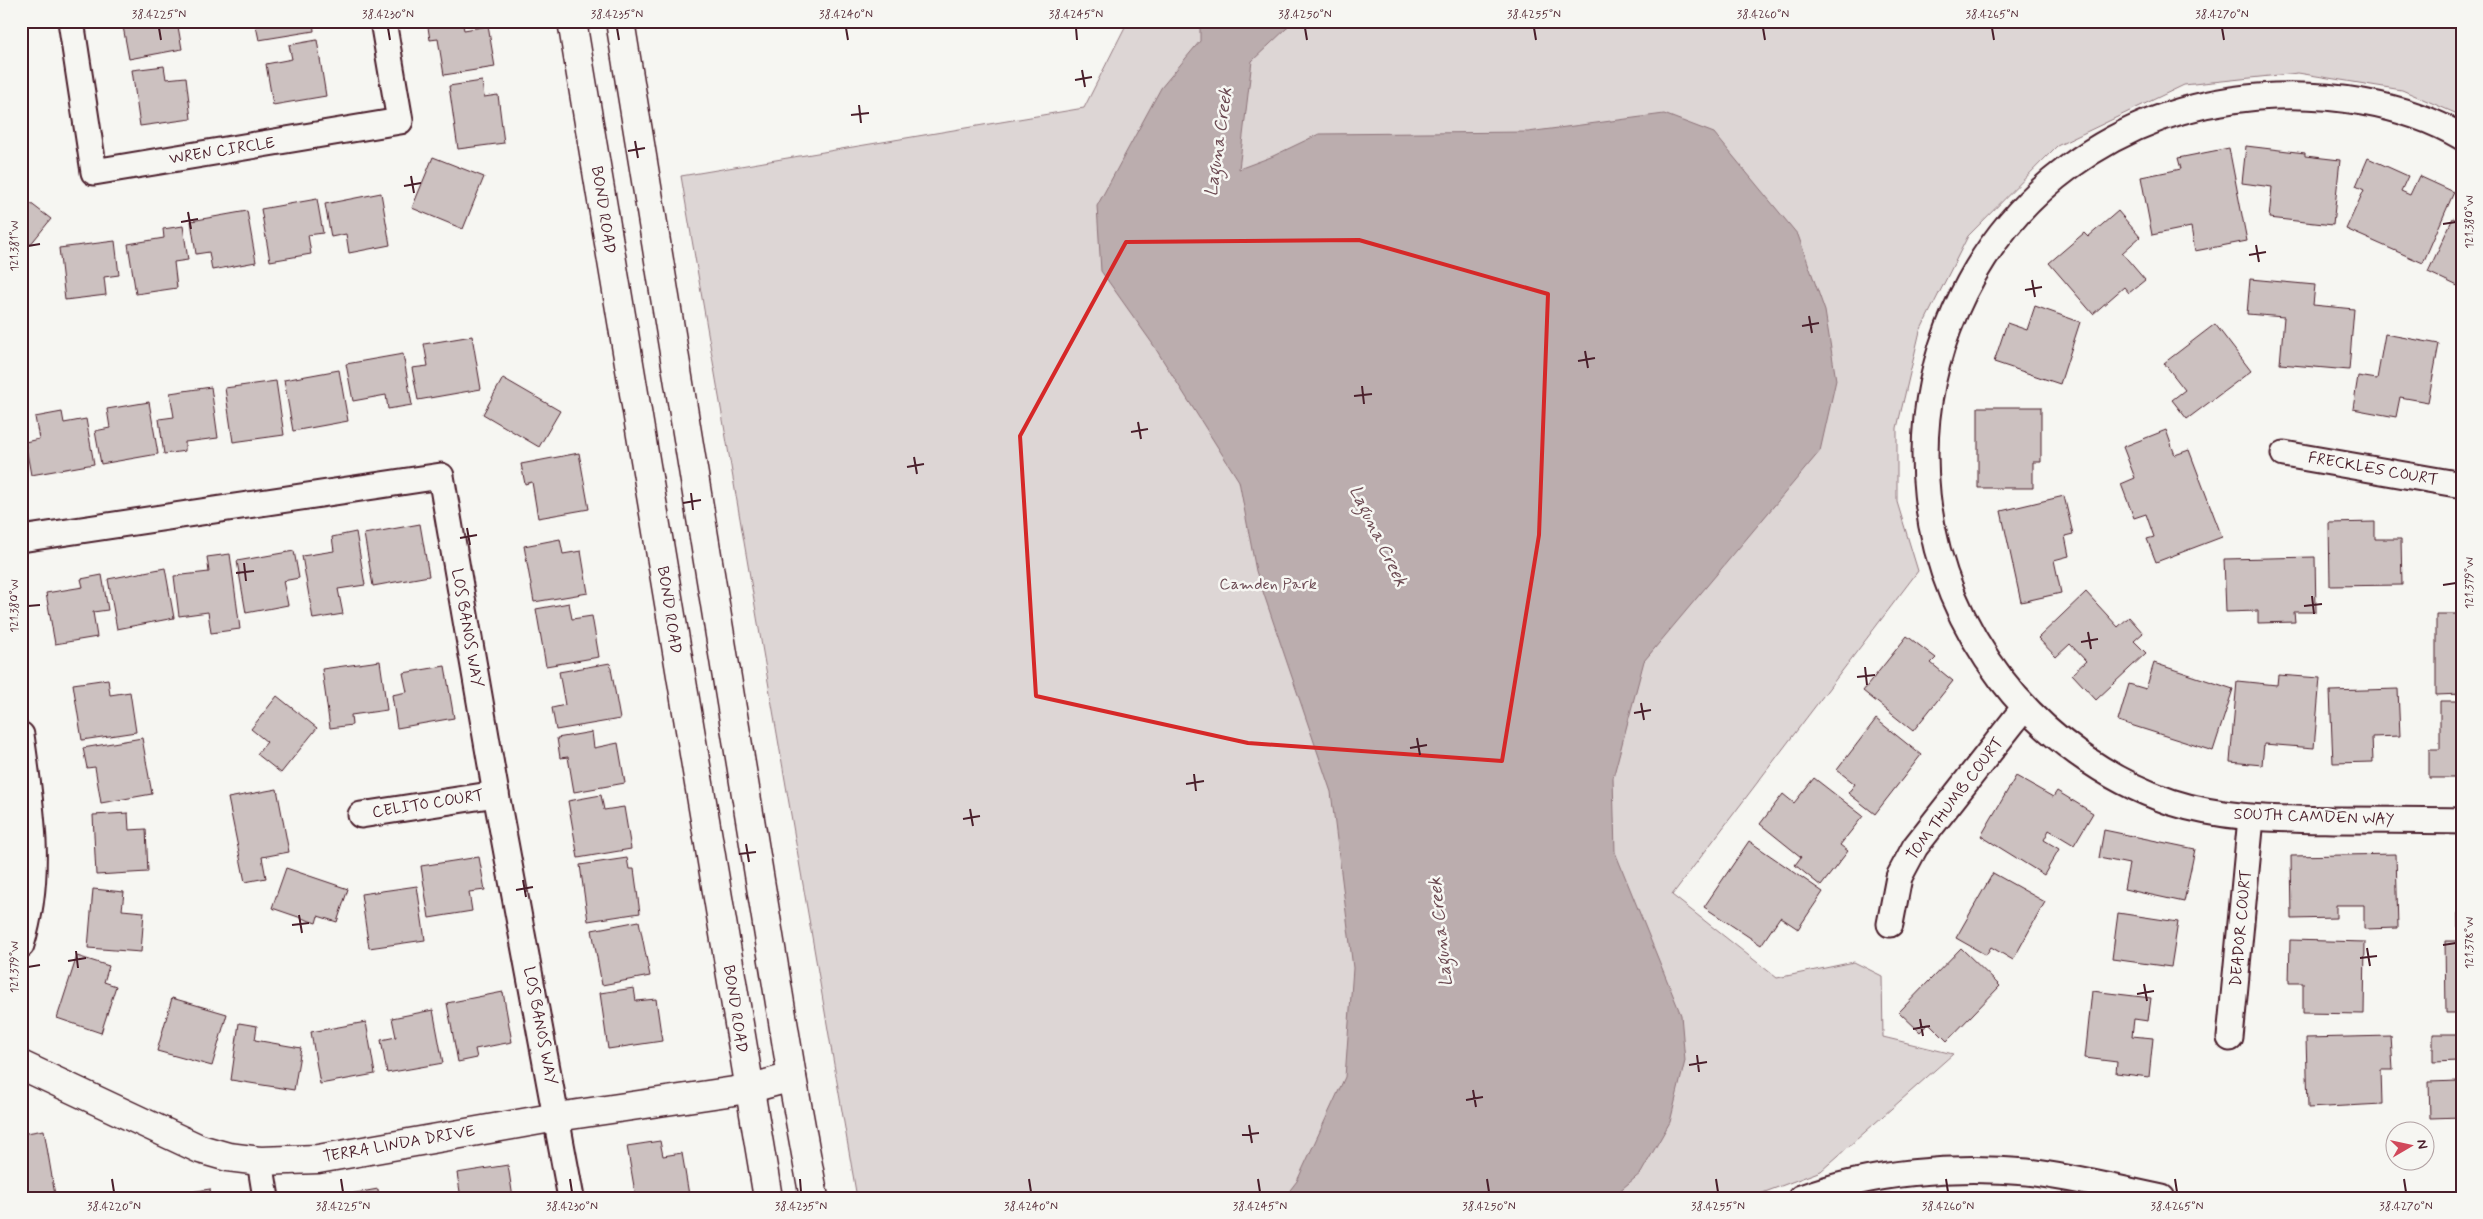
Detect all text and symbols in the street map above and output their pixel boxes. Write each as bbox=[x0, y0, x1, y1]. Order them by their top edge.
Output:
text: 38.4225°N bbox=[132, 7, 186, 23]
text: 38.4230°N bbox=[362, 7, 414, 23]
text: 38.4235°N bbox=[591, 7, 643, 23]
text: 38.4240°N bbox=[819, 7, 873, 23]
text: 38.4245°N bbox=[1049, 7, 1103, 23]
text: 38.4250°N bbox=[1278, 7, 1332, 23]
text: 38.4255°N bbox=[1507, 7, 1561, 23]
text: 38.4260°N bbox=[1737, 7, 1789, 23]
text: 38.4265°N bbox=[1965, 7, 2019, 23]
text: 38.4270°N bbox=[2195, 7, 2249, 23]
water label: Laguna Creek bbox=[1199, 86, 1241, 198]
street label: WREN CIRCLE bbox=[168, 132, 276, 170]
street label: BOND ROAD bbox=[586, 165, 620, 255]
text: 121.380°W bbox=[2462, 195, 2478, 249]
text: 121.381°W bbox=[7, 220, 23, 271]
street label: FRECKLES COURT bbox=[2306, 447, 2440, 491]
water label: Laguna Creek bbox=[1341, 481, 1413, 591]
text: 121.379°W bbox=[2462, 557, 2478, 609]
street label: BOND ROAD bbox=[652, 565, 686, 655]
street label: LOS BANOS WAY bbox=[446, 567, 488, 689]
park label: Camden Park bbox=[1219, 574, 1317, 595]
text: 121.380°W bbox=[7, 579, 23, 633]
street label: TOM THUMB COURT bbox=[1902, 733, 2008, 865]
street label: CELITO COURT bbox=[371, 785, 485, 823]
street label: SOUTH CAMDEN WAY bbox=[2233, 804, 2395, 830]
street label: DEADOR COURT bbox=[2225, 869, 2257, 987]
water label: Laguna Creek bbox=[1423, 876, 1461, 988]
text: 121.378°W bbox=[2462, 917, 2478, 969]
text: 121.379°W bbox=[7, 941, 23, 993]
street label: BOND ROAD bbox=[718, 964, 752, 1054]
street label: LOS BANOS WAY bbox=[518, 965, 562, 1087]
street label: TERRA LINDA DRIVE bbox=[321, 1120, 477, 1168]
north arrow bbox=[2386, 1122, 2436, 1172]
text: N bbox=[2412, 1138, 2431, 1150]
text: 38.4220°N bbox=[87, 1199, 141, 1215]
text: 38.4225°N bbox=[316, 1199, 370, 1215]
text: 38.4230°N bbox=[546, 1199, 598, 1215]
text: 38.4235°N bbox=[775, 1199, 827, 1215]
text: 38.4240°N bbox=[1004, 1199, 1058, 1215]
text: 38.4245°N bbox=[1233, 1199, 1287, 1215]
text: 38.4250°N bbox=[1462, 1199, 1516, 1215]
text: 38.4255°N bbox=[1691, 1199, 1745, 1215]
text: 38.4260°N bbox=[1922, 1199, 1974, 1215]
text: 38.4265°N bbox=[2150, 1199, 2204, 1215]
text: 38.4270°N bbox=[2379, 1199, 2433, 1215]

